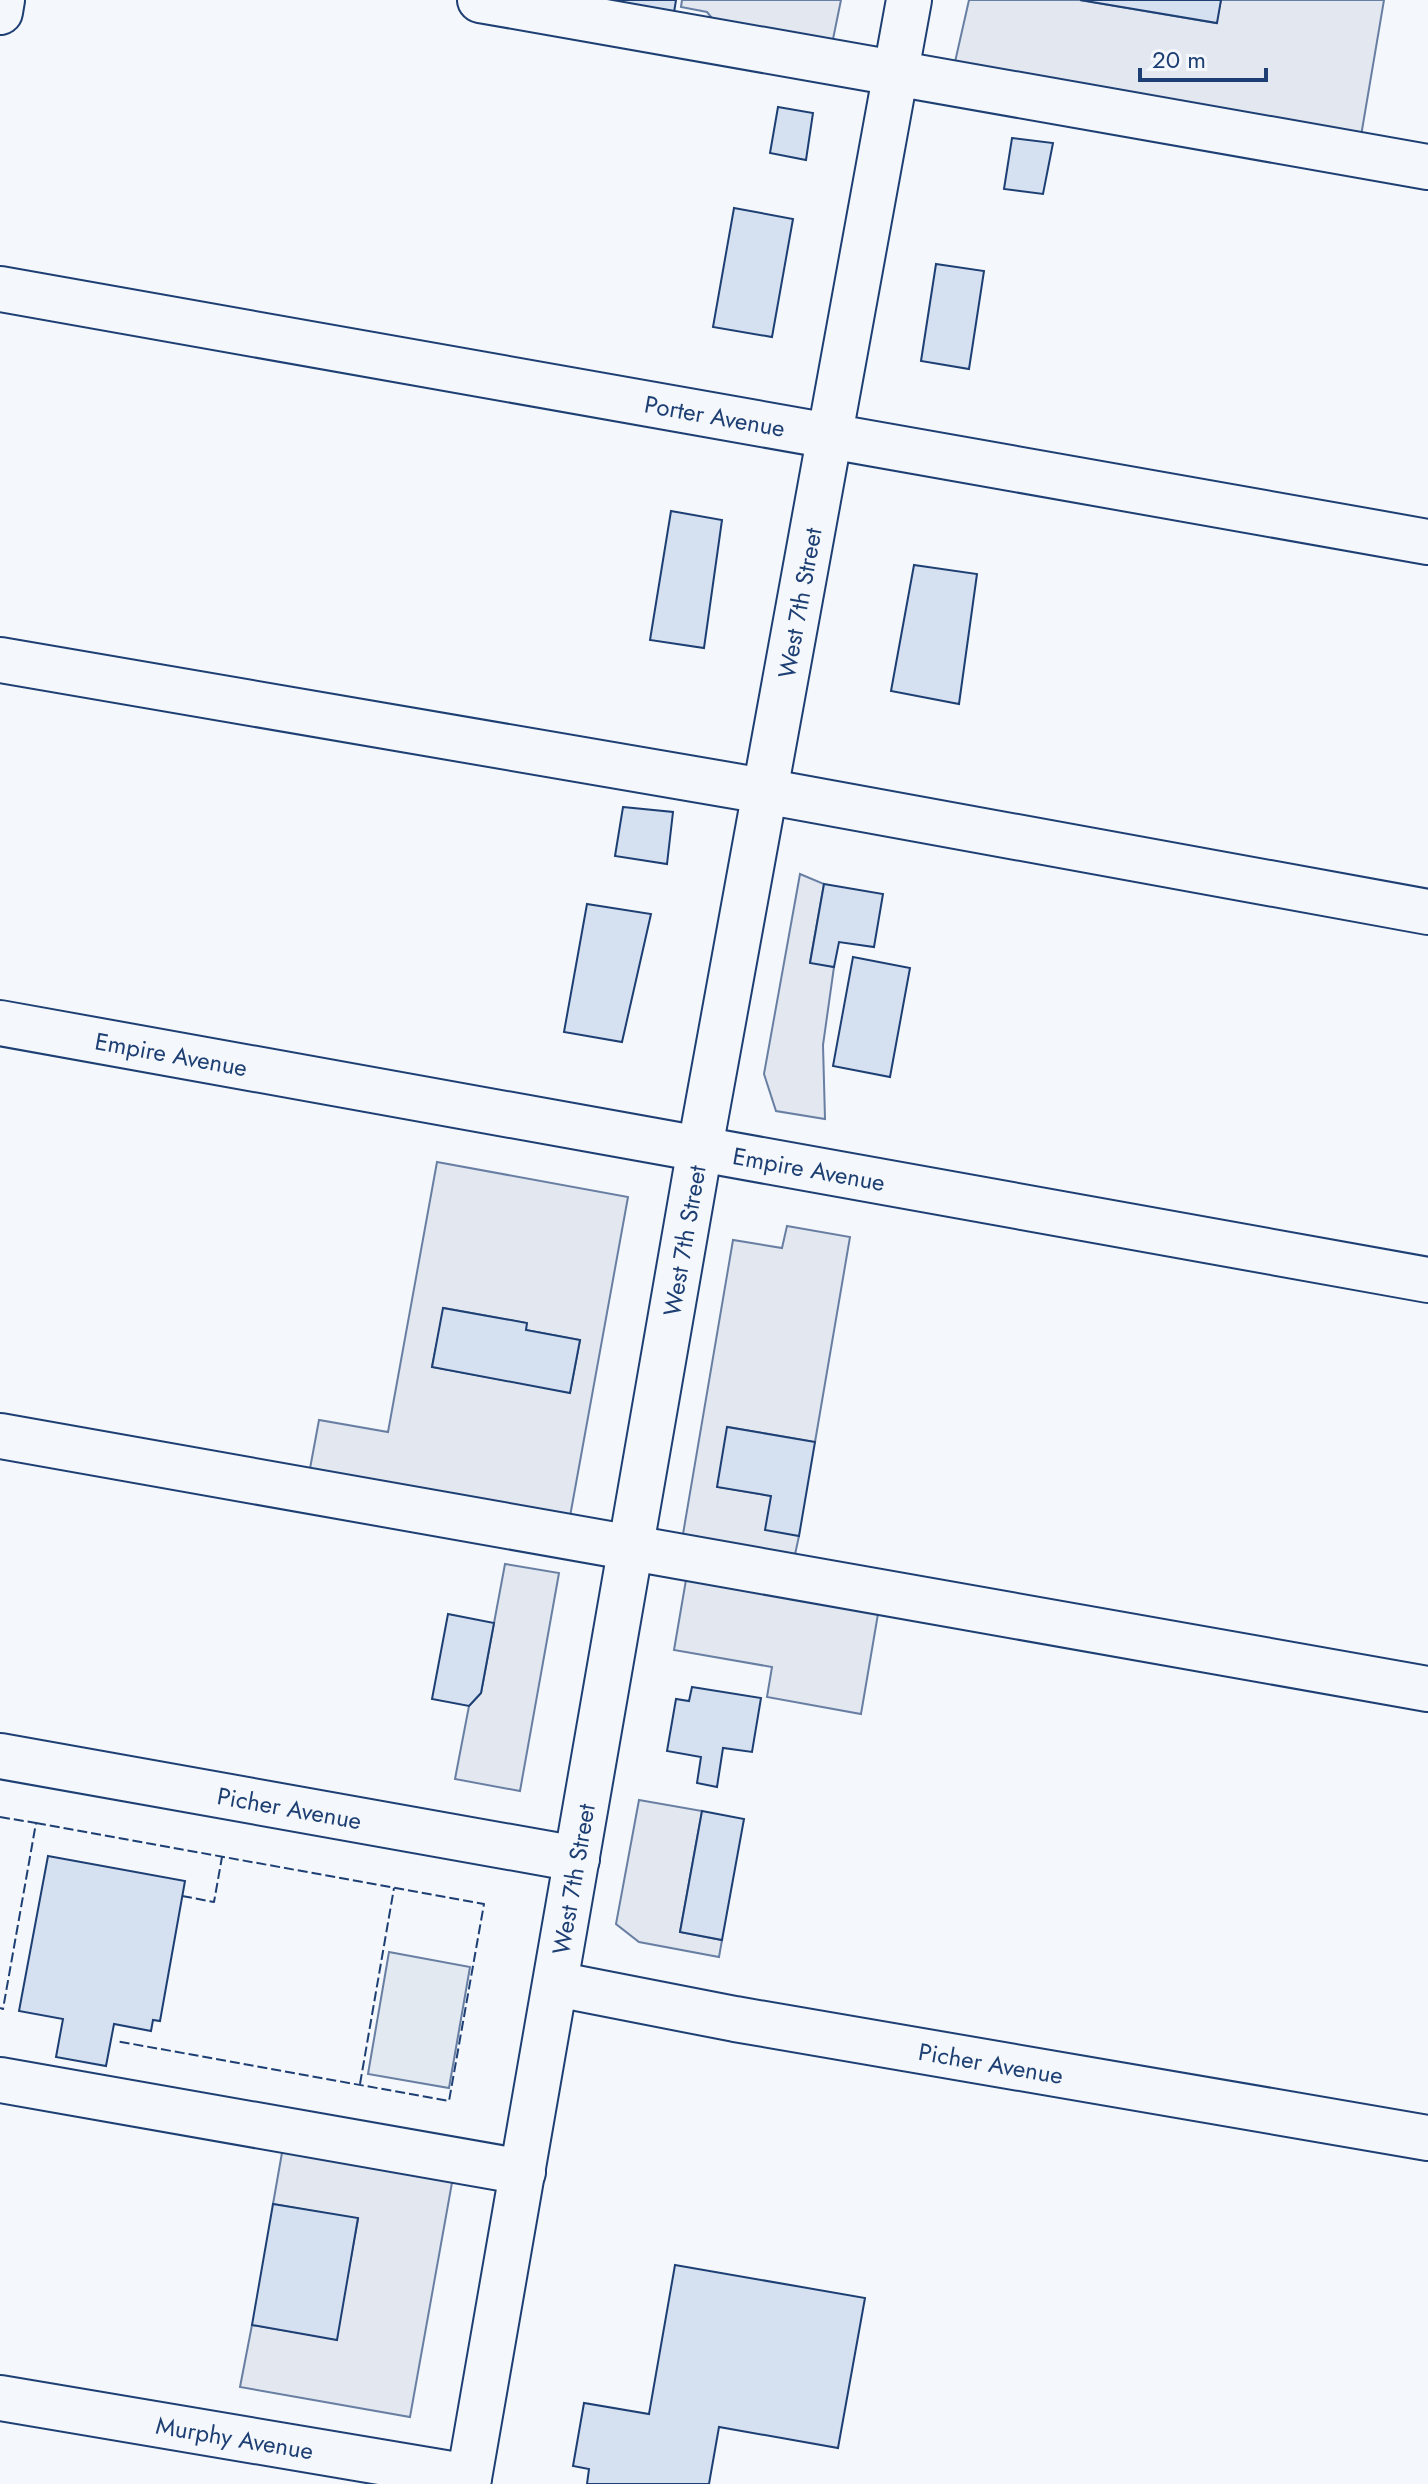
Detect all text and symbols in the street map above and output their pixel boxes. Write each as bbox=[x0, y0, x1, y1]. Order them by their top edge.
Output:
scale bar bbox=[1140, 32, 1266, 82]
text: 20 m bbox=[1152, 42, 1206, 77]
street label: Porter Avenue bbox=[642, 386, 788, 445]
street label: West 7th Street bbox=[768, 525, 830, 681]
street label: Empire Avenue bbox=[92, 1023, 250, 1085]
street label: Empire Avenue bbox=[730, 1138, 888, 1199]
street label: West 7th Street bbox=[654, 1162, 714, 1319]
street label: Picher Avenue bbox=[214, 1778, 364, 1838]
street label: West 7th Street bbox=[543, 1801, 603, 1957]
street label: Picher Avenue bbox=[916, 2033, 1066, 2093]
street label: Murphy Avenue bbox=[153, 2407, 316, 2468]

